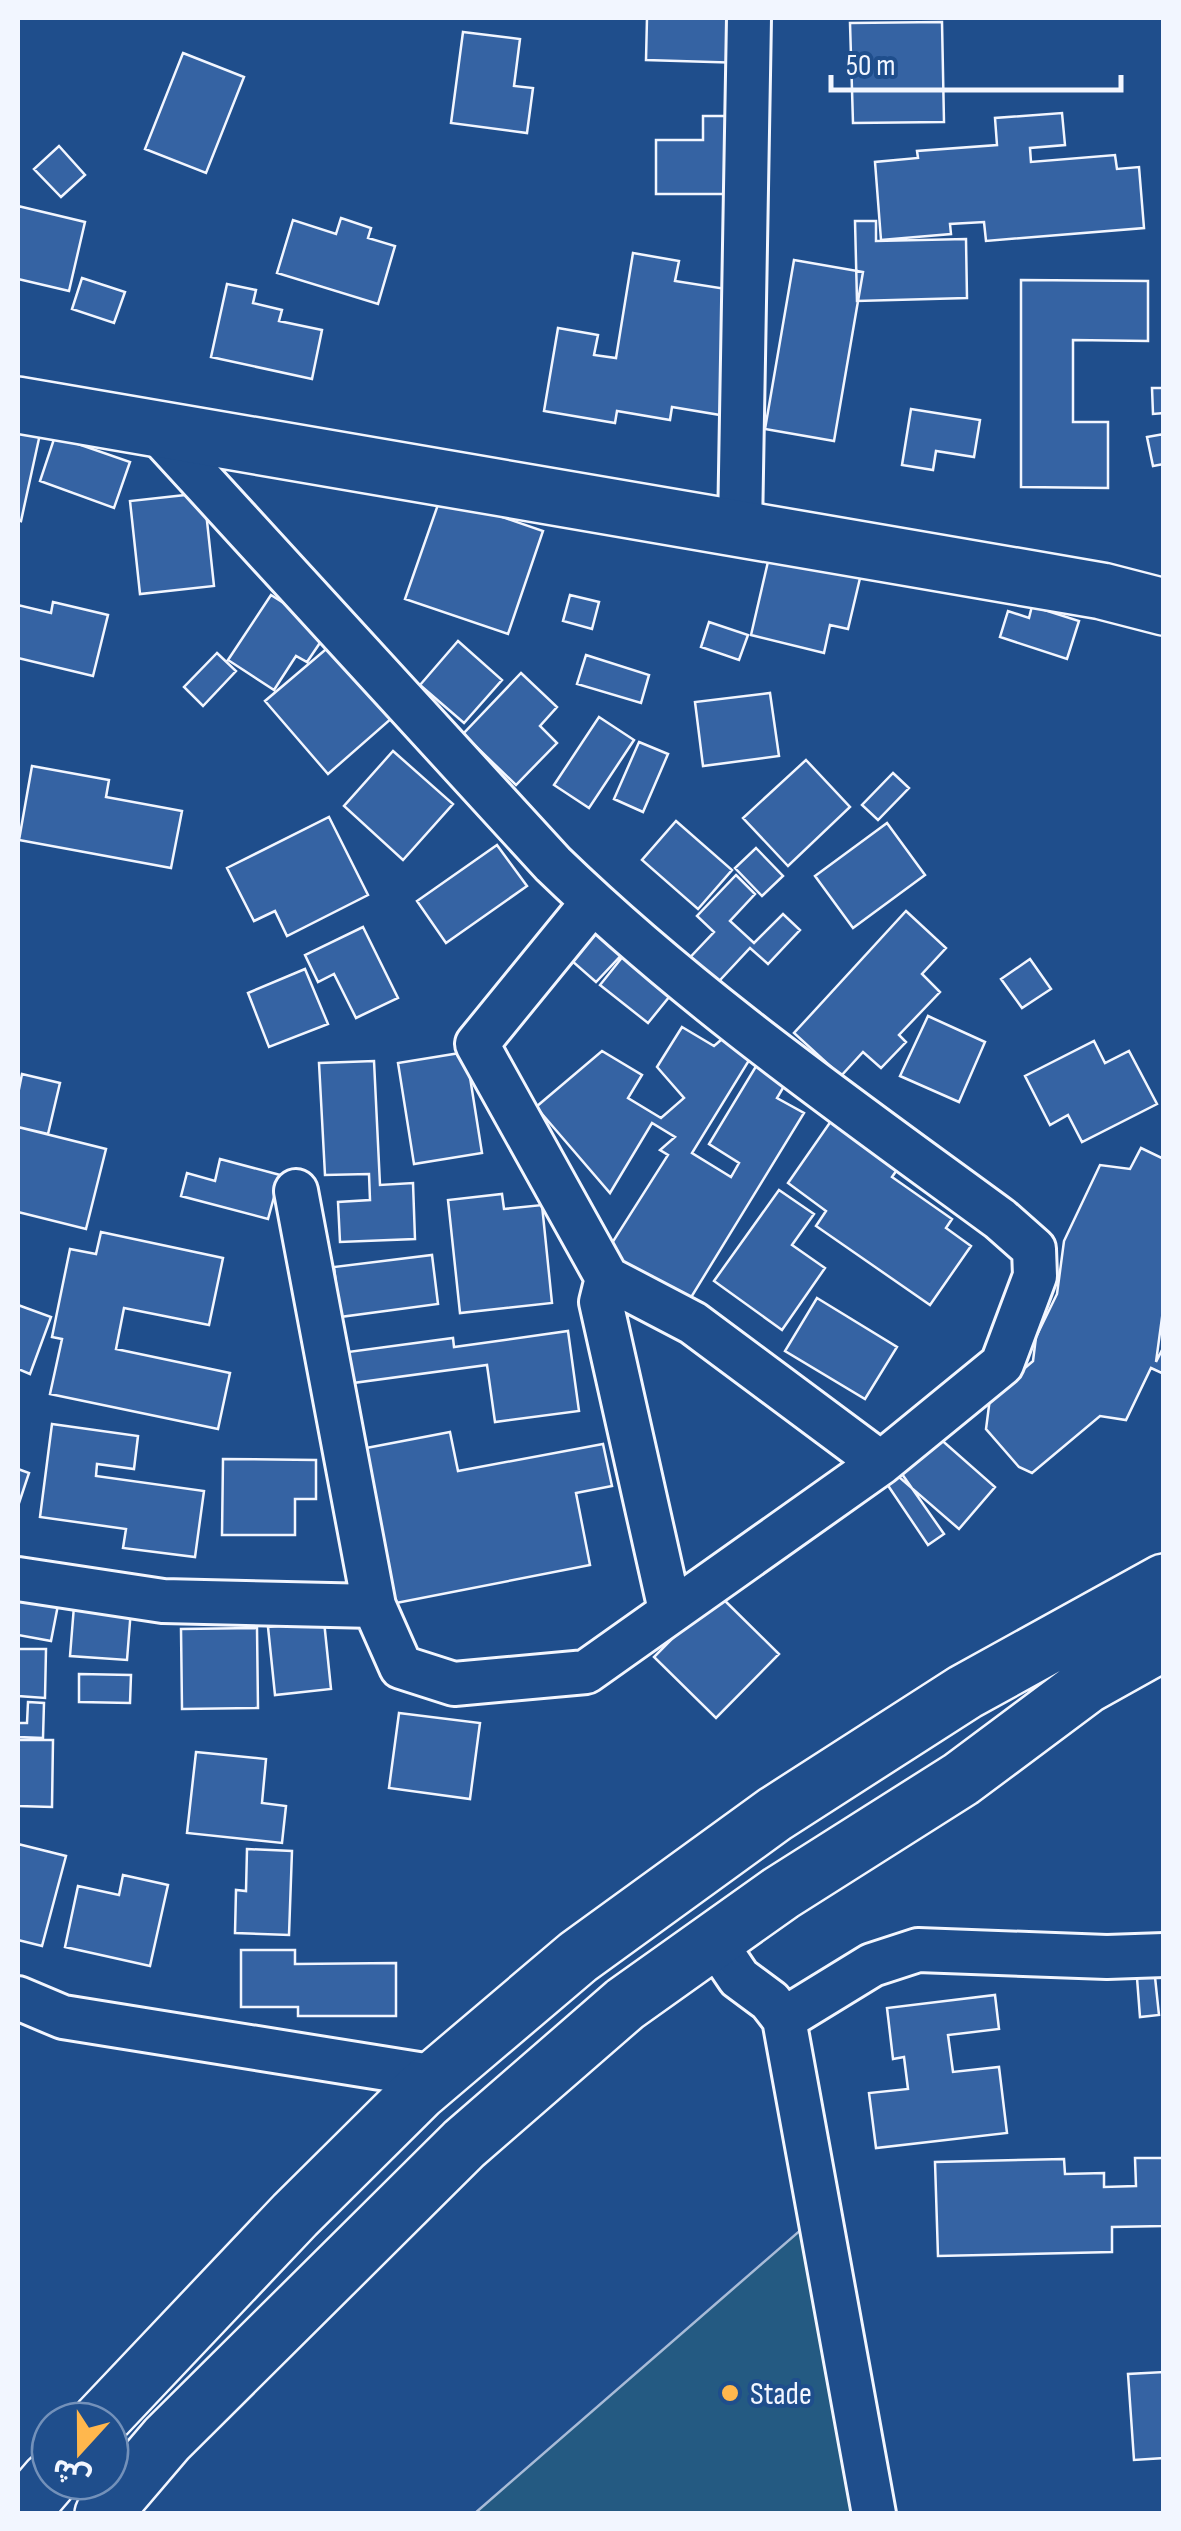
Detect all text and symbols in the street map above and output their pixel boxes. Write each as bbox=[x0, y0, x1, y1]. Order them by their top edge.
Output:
scale bar bbox=[831, 30, 1121, 92]
text: 50 m bbox=[846, 48, 895, 84]
place label: Stade bbox=[750, 2375, 812, 2414]
marker: Stade bbox=[719, 2382, 741, 2404]
north arrow bbox=[30, 2401, 130, 2501]
text: ش bbox=[48, 2451, 95, 2495]

